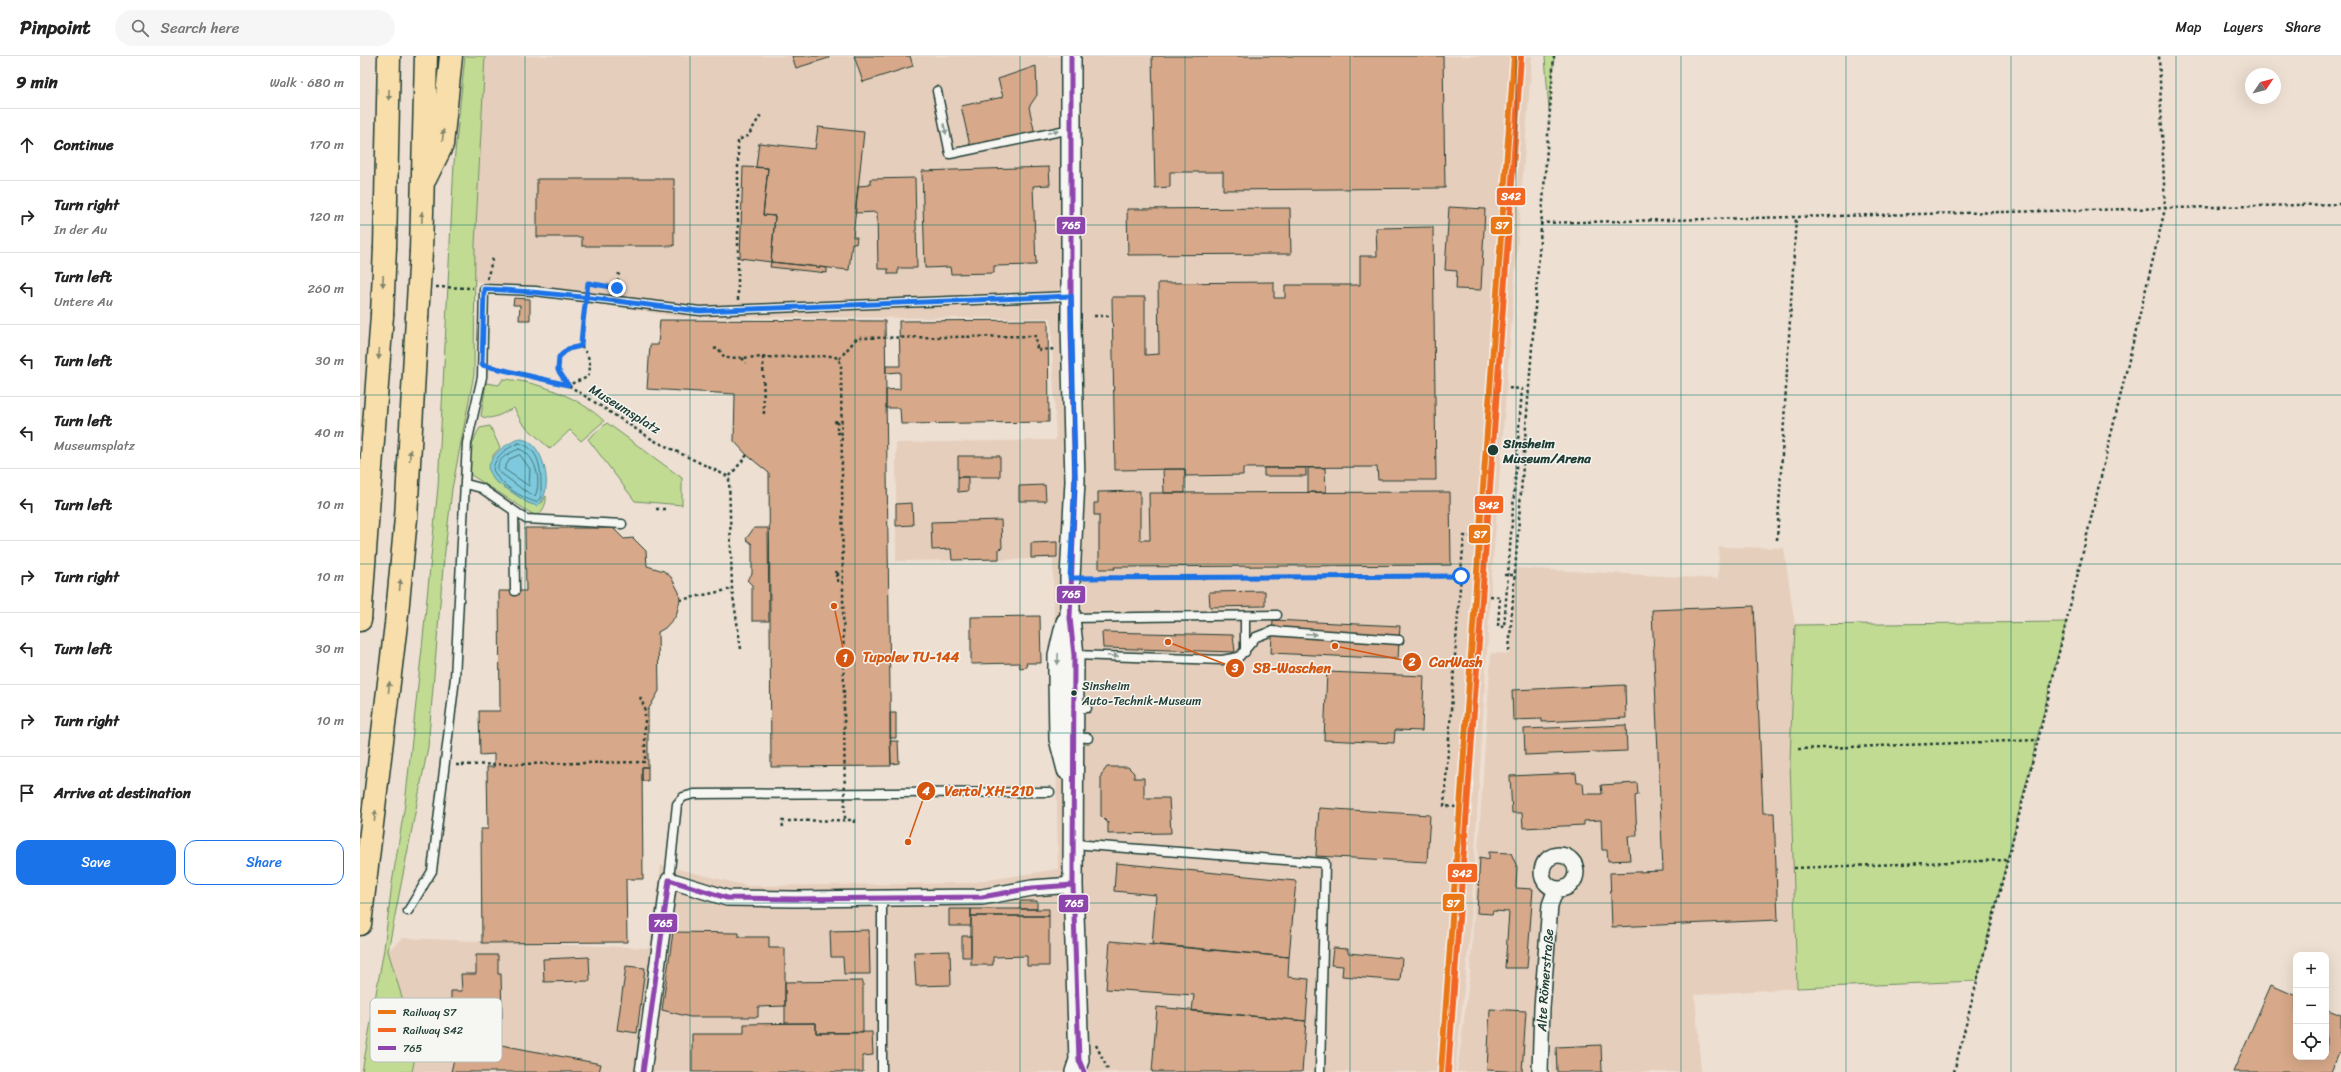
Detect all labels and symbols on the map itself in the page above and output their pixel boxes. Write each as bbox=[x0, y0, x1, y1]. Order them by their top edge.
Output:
north arrow bbox=[2245, 68, 2281, 104]
one-way arrow bbox=[385, 89, 392, 101]
one-way arrow bbox=[943, 123, 949, 135]
one-way arrow bbox=[440, 129, 447, 141]
one-way arrow bbox=[1047, 129, 1059, 135]
line badge: S42 bbox=[1496, 187, 1526, 206]
text: S42 bbox=[1500, 187, 1522, 206]
one-way arrow bbox=[419, 210, 425, 223]
line badge: 765 bbox=[1056, 216, 1086, 235]
text: 765 bbox=[1061, 216, 1081, 235]
line badge: S7 bbox=[1490, 216, 1513, 235]
text: S7 bbox=[1494, 216, 1510, 235]
one-way arrow bbox=[380, 275, 387, 287]
route end bbox=[608, 279, 626, 297]
one-way arrow bbox=[376, 348, 383, 360]
street label: Museumsplatz bbox=[585, 378, 666, 441]
place label: Sinsheim Museum/Arena bbox=[1502, 432, 1591, 470]
marker: Sinsheim Museum/Arena bbox=[1486, 443, 1500, 457]
one-way arrow bbox=[406, 449, 413, 461]
line badge: S42 bbox=[1474, 495, 1504, 514]
text: S42 bbox=[1478, 496, 1500, 515]
line badge: S7 bbox=[1468, 524, 1491, 544]
text: S7 bbox=[1472, 525, 1488, 544]
route start bbox=[1452, 567, 1470, 585]
one-way arrow bbox=[396, 579, 403, 591]
line badge: 765 bbox=[1056, 585, 1086, 604]
text: 765 bbox=[1061, 585, 1081, 604]
one-way arrow bbox=[1305, 630, 1317, 637]
callout: Tupolev TU-144 bbox=[835, 645, 967, 671]
text: Tupolev TU-144 bbox=[863, 645, 959, 670]
text: 1 bbox=[842, 647, 848, 669]
callout: CarWash bbox=[1402, 649, 1491, 675]
text: CarWash bbox=[1428, 650, 1483, 675]
text: 2 bbox=[1408, 651, 1416, 673]
one-way arrow bbox=[1055, 653, 1061, 666]
one-way arrow bbox=[1107, 653, 1120, 659]
callout: SB-Waschen bbox=[1225, 655, 1339, 681]
text: SB-Waschen bbox=[1252, 656, 1331, 681]
text: 3 bbox=[1231, 657, 1239, 679]
place label: Sinsheim Auto-Technik-Museum bbox=[1081, 675, 1201, 712]
one-way arrow bbox=[386, 681, 392, 693]
marker: Sinsheim Auto-Technik-Museum bbox=[1069, 688, 1079, 698]
callout: Vertol XH-21D bbox=[916, 778, 1042, 804]
text: Vertol XH-21D bbox=[944, 779, 1034, 804]
text: 4 bbox=[921, 780, 930, 802]
one-way arrow bbox=[371, 810, 378, 822]
line badge: S42 bbox=[1447, 863, 1478, 883]
text: S42 bbox=[1451, 864, 1473, 883]
line badge: S7 bbox=[1442, 893, 1465, 912]
line badge: 765 bbox=[1058, 894, 1089, 913]
text: 765 bbox=[1064, 894, 1084, 913]
text: S7 bbox=[1445, 894, 1461, 913]
line badge: 765 bbox=[648, 913, 678, 933]
text: 765 bbox=[653, 914, 673, 933]
street label: Alte Römerstraße bbox=[1530, 927, 1560, 1033]
legend bbox=[370, 998, 502, 1062]
text: Railway S7 bbox=[403, 1003, 457, 1022]
text: Railway S42 bbox=[403, 1021, 464, 1040]
text: 765 bbox=[403, 1039, 423, 1058]

